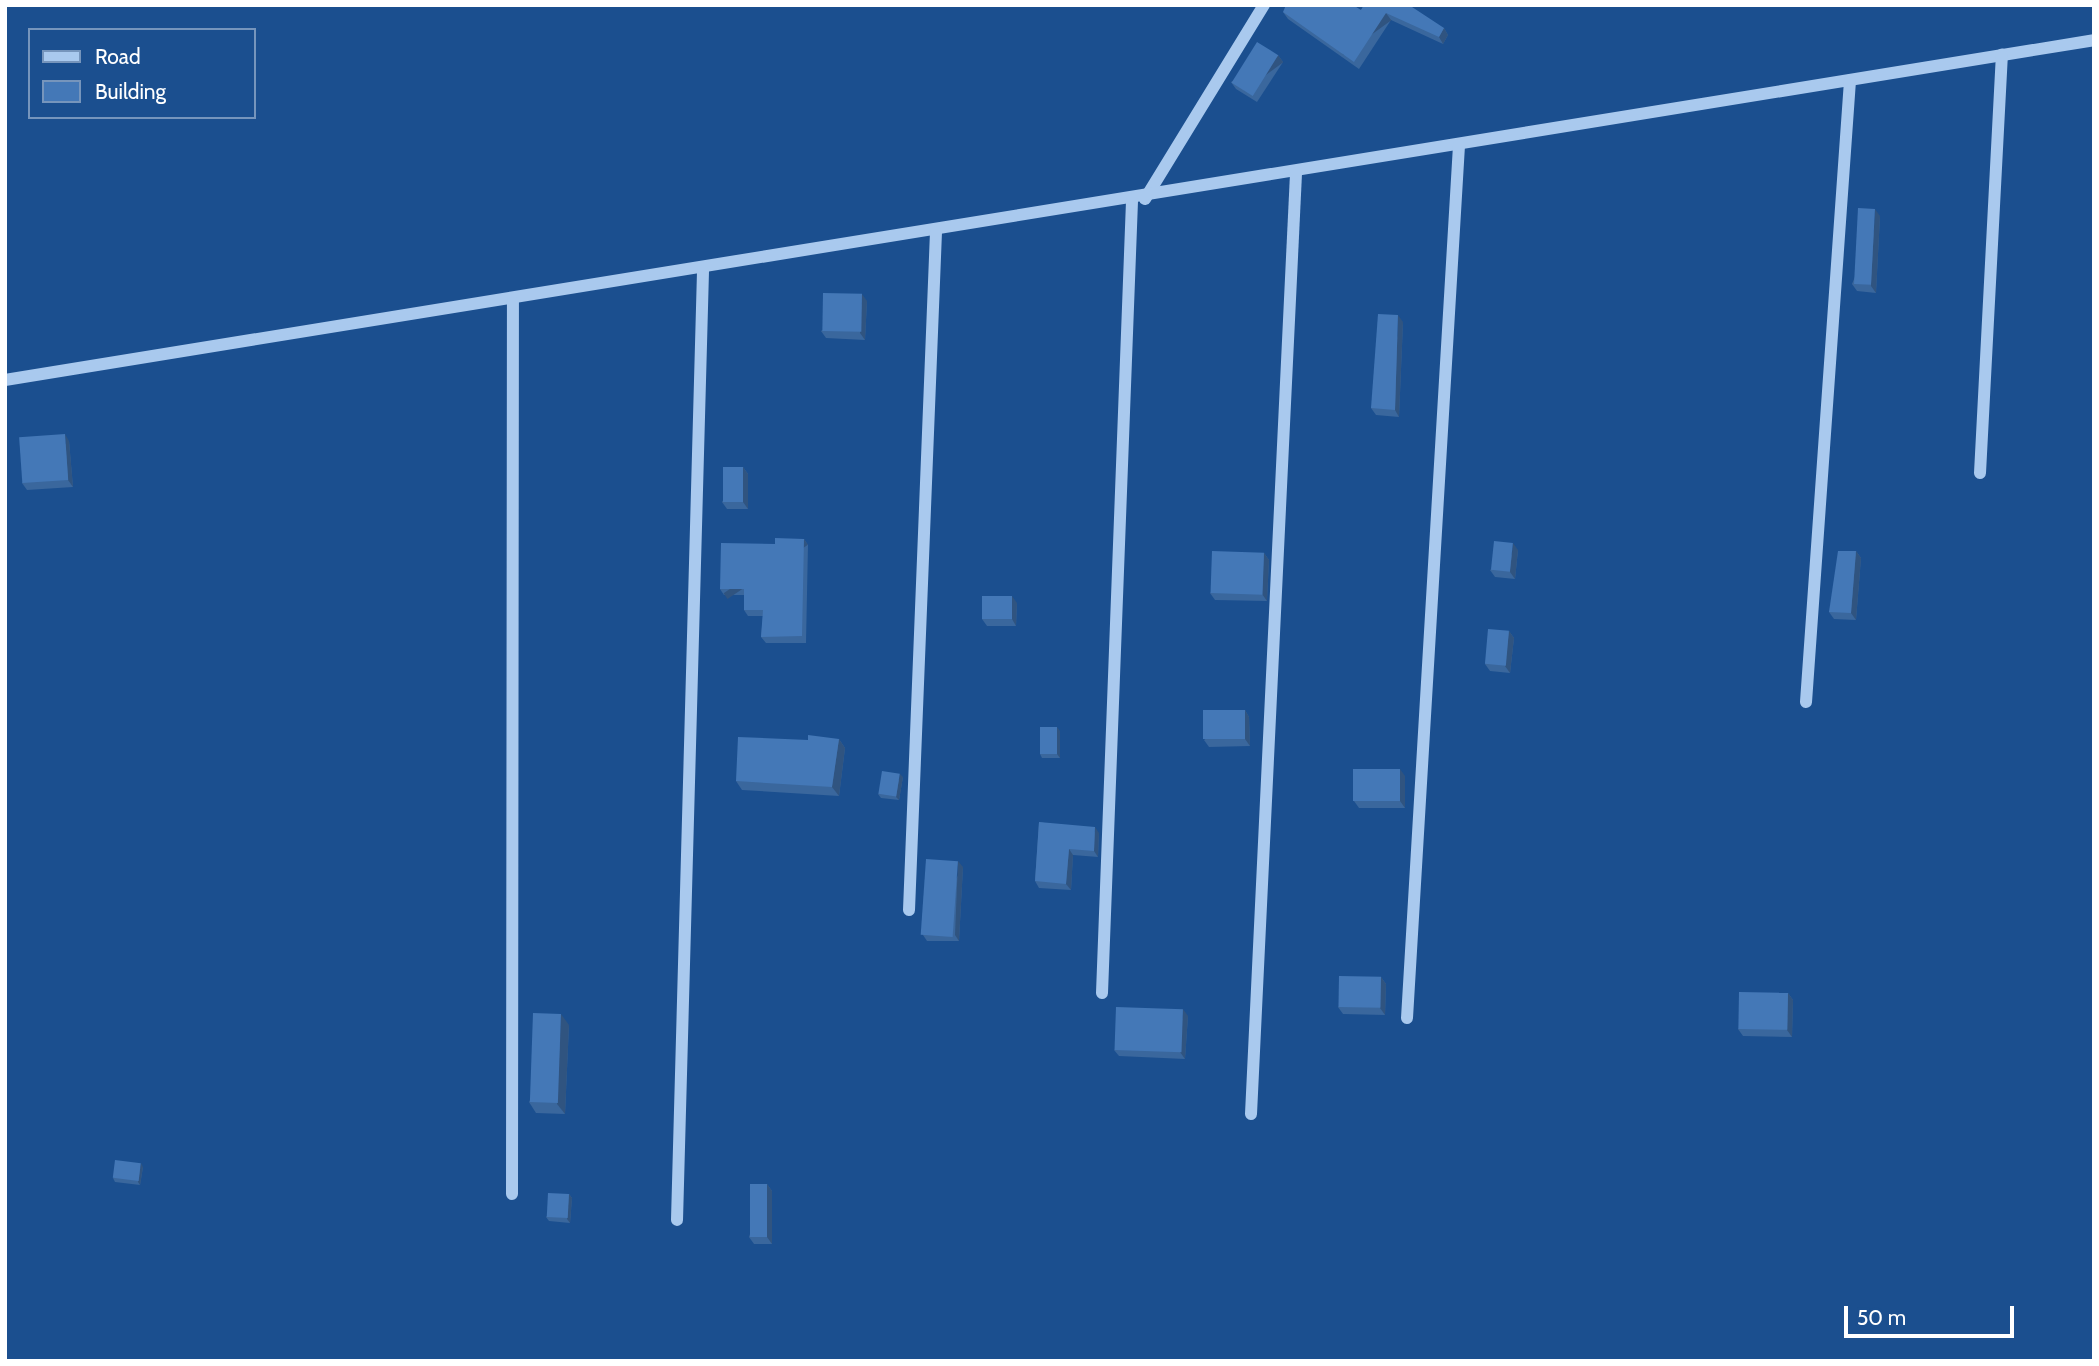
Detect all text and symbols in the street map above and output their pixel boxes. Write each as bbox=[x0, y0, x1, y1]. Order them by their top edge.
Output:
legend bbox=[28, 28, 256, 119]
text: Road bbox=[95, 44, 141, 69]
text: Building bbox=[95, 79, 166, 104]
scale bar bbox=[1847, 1292, 2017, 1336]
text: 50 m bbox=[1857, 1305, 1906, 1330]

